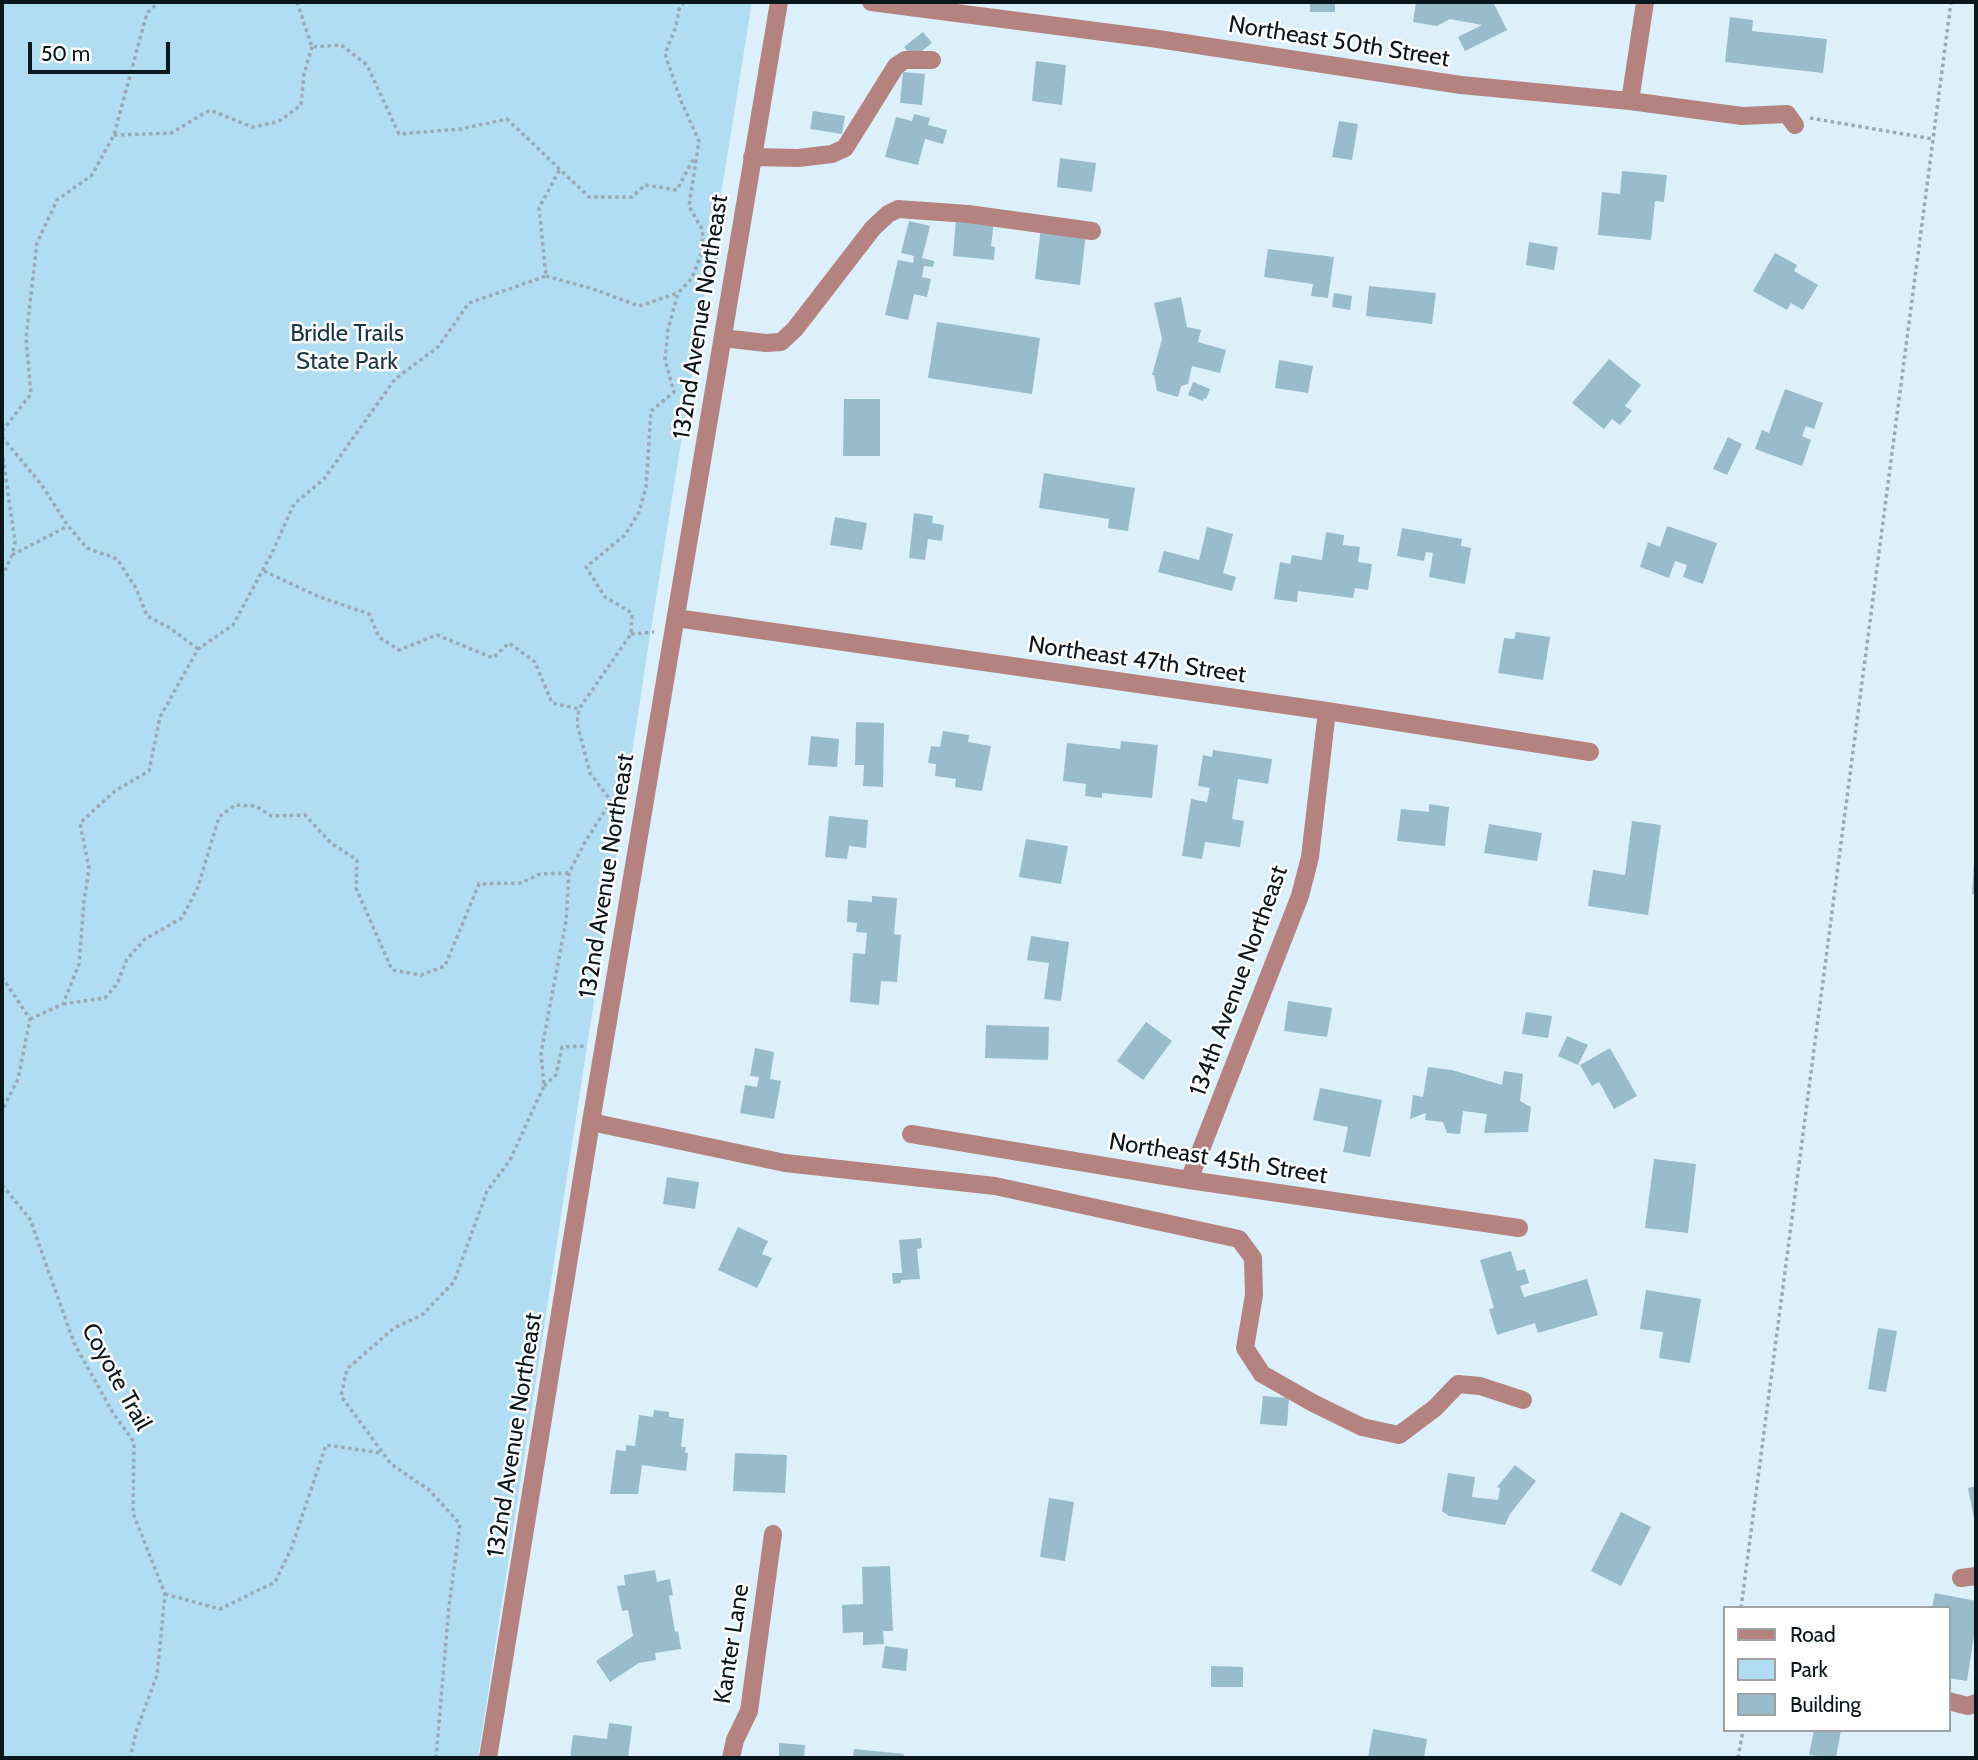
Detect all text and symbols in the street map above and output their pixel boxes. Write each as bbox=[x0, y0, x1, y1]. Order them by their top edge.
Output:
street label: Northeast 50th Street bbox=[1226, 10, 1452, 74]
scale bar bbox=[32, 28, 173, 72]
text: 50 m bbox=[41, 41, 90, 66]
street label: 132nd Avenue Northeast bbox=[667, 193, 735, 441]
park label: Bridle Trails State Park bbox=[290, 320, 404, 376]
street label: Northeast 47th Street bbox=[1026, 630, 1248, 690]
street label: 132nd Avenue Northeast bbox=[573, 752, 641, 1000]
street label: 134th Avenue Northeast bbox=[1184, 862, 1294, 1100]
street label: Northeast 45th Street bbox=[1107, 1128, 1329, 1190]
street label: 132nd Avenue Northeast bbox=[481, 1311, 549, 1559]
street label: Coyote Trail bbox=[75, 1318, 157, 1436]
street label: Kanter Lane bbox=[708, 1582, 756, 1706]
legend bbox=[1722, 1606, 1950, 1732]
text: Road bbox=[1790, 1622, 1836, 1647]
text: Park bbox=[1790, 1657, 1828, 1682]
text: Building bbox=[1790, 1692, 1861, 1717]

